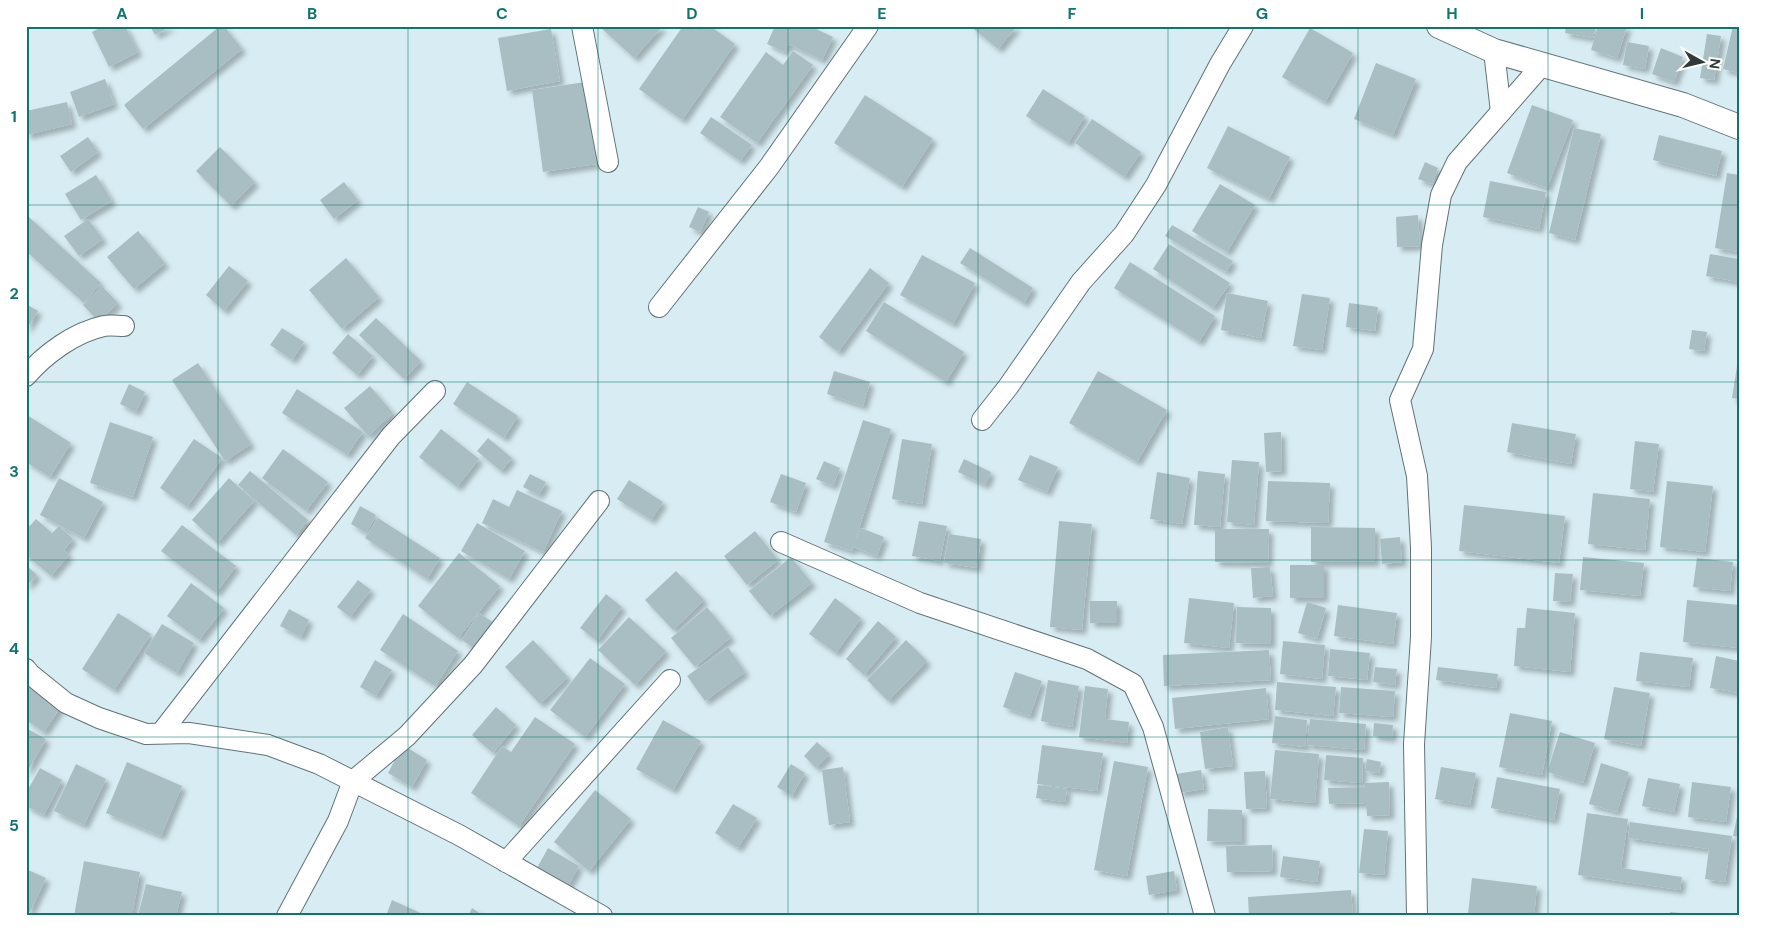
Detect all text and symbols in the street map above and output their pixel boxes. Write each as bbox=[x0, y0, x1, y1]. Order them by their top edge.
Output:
text: A bbox=[116, 3, 128, 24]
text: B bbox=[307, 3, 317, 24]
text: C bbox=[496, 3, 508, 24]
text: D bbox=[686, 3, 698, 24]
text: E bbox=[877, 3, 887, 24]
text: F bbox=[1068, 3, 1077, 24]
text: G bbox=[1256, 3, 1268, 24]
text: H bbox=[1446, 3, 1458, 24]
text: I bbox=[1640, 3, 1644, 24]
north arrow bbox=[1678, 38, 1728, 88]
text: N bbox=[1705, 57, 1724, 70]
text: 1 bbox=[11, 106, 17, 127]
text: 2 bbox=[9, 283, 19, 304]
text: 3 bbox=[9, 461, 19, 482]
text: 4 bbox=[9, 638, 19, 659]
text: 5 bbox=[9, 815, 19, 836]

